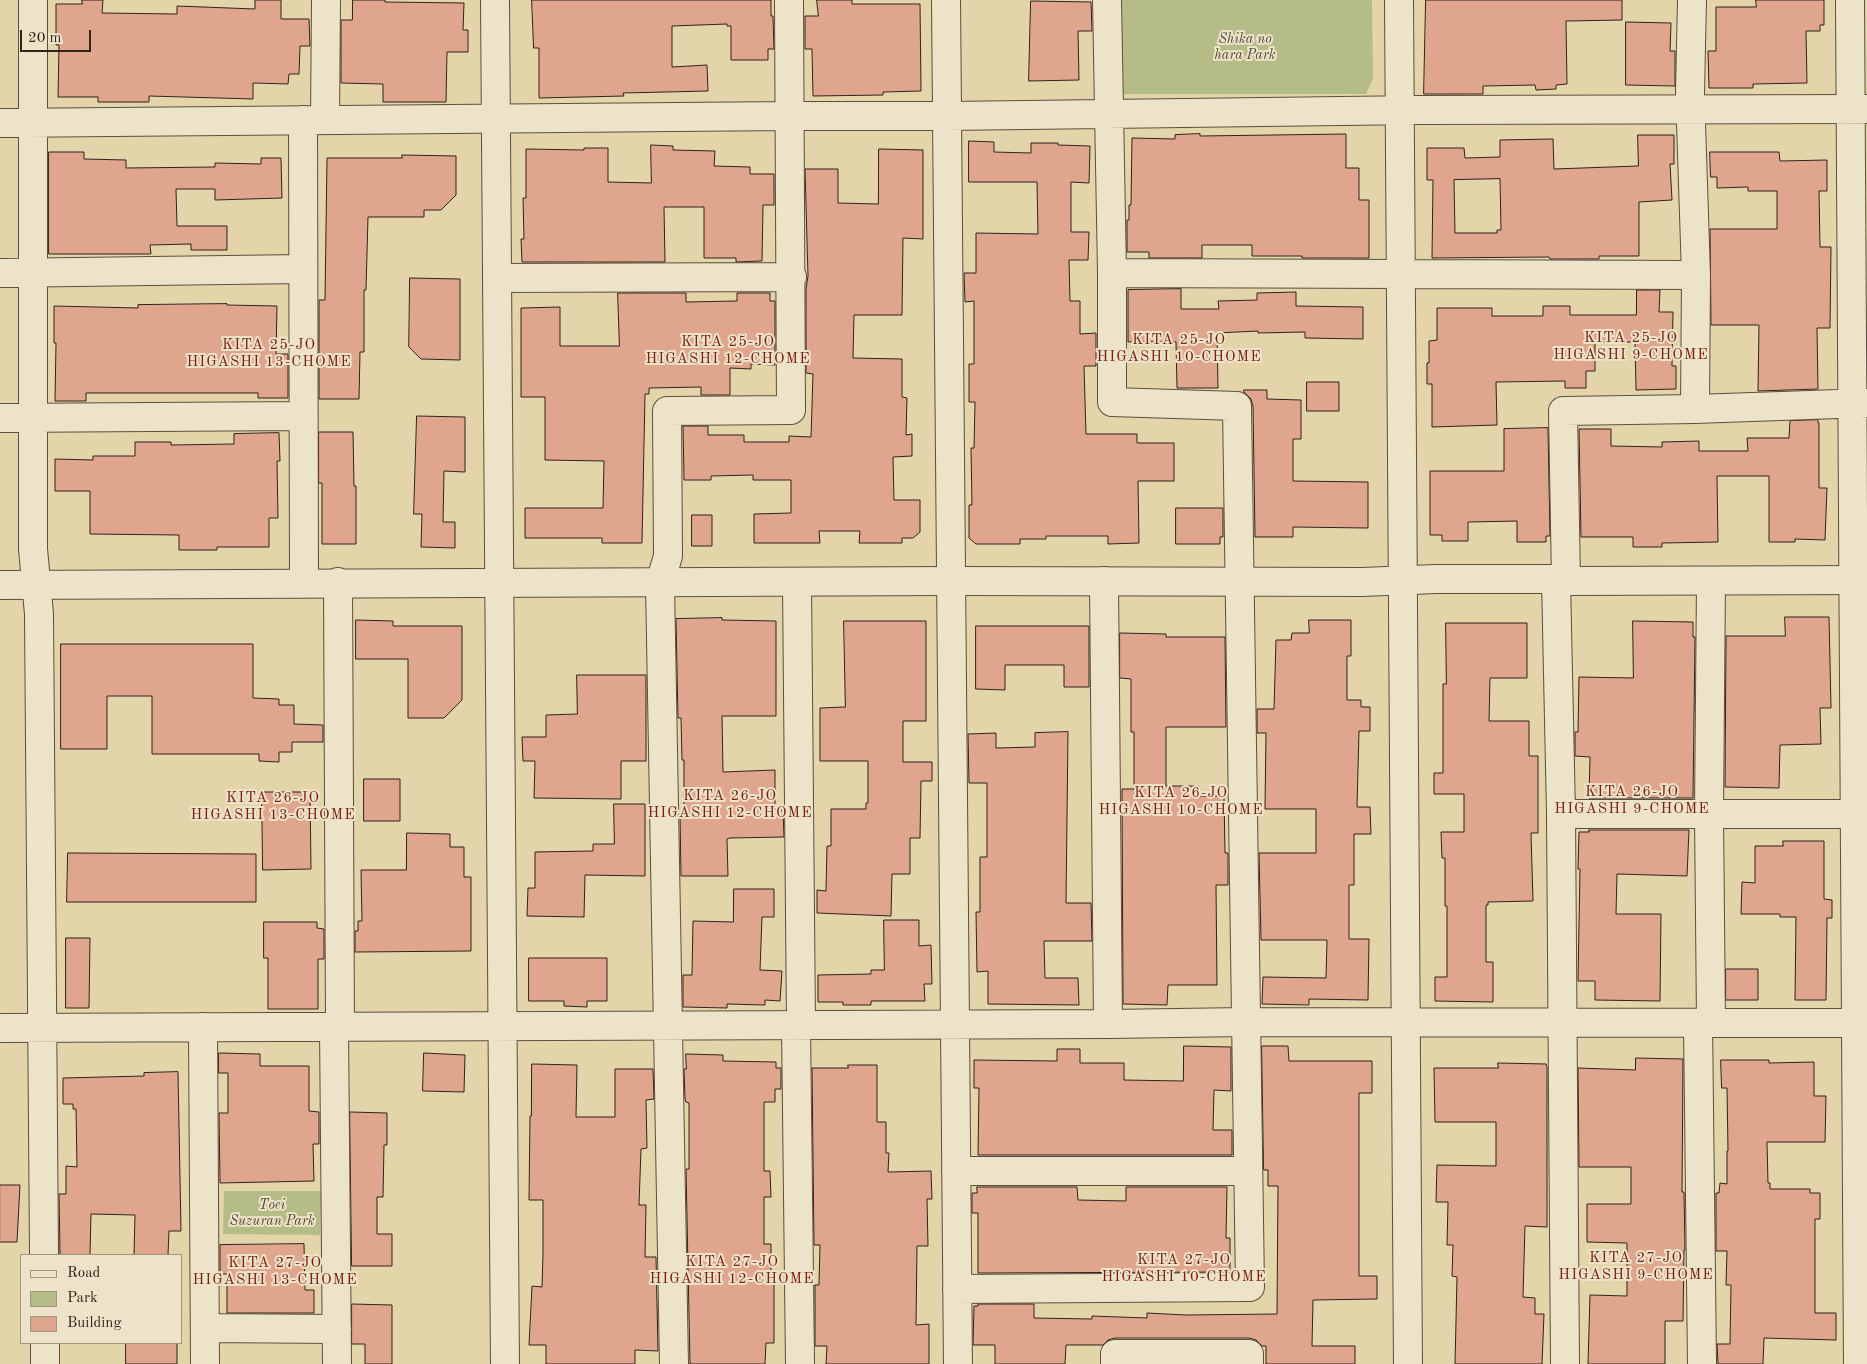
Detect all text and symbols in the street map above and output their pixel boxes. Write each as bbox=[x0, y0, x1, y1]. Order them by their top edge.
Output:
scale bar bbox=[22, 20, 94, 52]
text: 20 m bbox=[28, 31, 62, 46]
park label: Shika no hara Park bbox=[1214, 31, 1276, 64]
district label: KITA 25-JO HIGASHI 9-CHOME bbox=[1551, 329, 1711, 364]
district label: KITA 25-JO HIGASHI 10-CHOME bbox=[1095, 331, 1263, 366]
district label: KITA 25-JO HIGASHI 12-CHOME bbox=[644, 333, 812, 368]
district label: KITA 25-JO HIGASHI 13-CHOME bbox=[185, 336, 353, 371]
district label: KITA 26-JO HIGASHI 9-CHOME bbox=[1552, 783, 1712, 818]
district label: KITA 26-JO HIGASHI 10-CHOME bbox=[1097, 784, 1265, 819]
district label: KITA 26-JO HIGASHI 12-CHOME bbox=[646, 787, 814, 822]
district label: KITA 26-JO HIGASHI 13-CHOME bbox=[189, 789, 357, 824]
park label: Toei Suzuran Park bbox=[229, 1197, 315, 1230]
district label: KITA 27-JO HIGASHI 9-CHOME bbox=[1556, 1249, 1716, 1284]
district label: KITA 27-JO HIGASHI 10-CHOME bbox=[1100, 1251, 1268, 1286]
district label: KITA 27-JO HIGASHI 12-CHOME bbox=[648, 1253, 816, 1288]
legend bbox=[20, 1254, 182, 1344]
district label: KITA 27-JO HIGASHI 13-CHOME bbox=[191, 1254, 359, 1289]
text: Road bbox=[67, 1266, 100, 1281]
text: Park bbox=[67, 1291, 98, 1306]
text: Building bbox=[67, 1316, 122, 1331]

